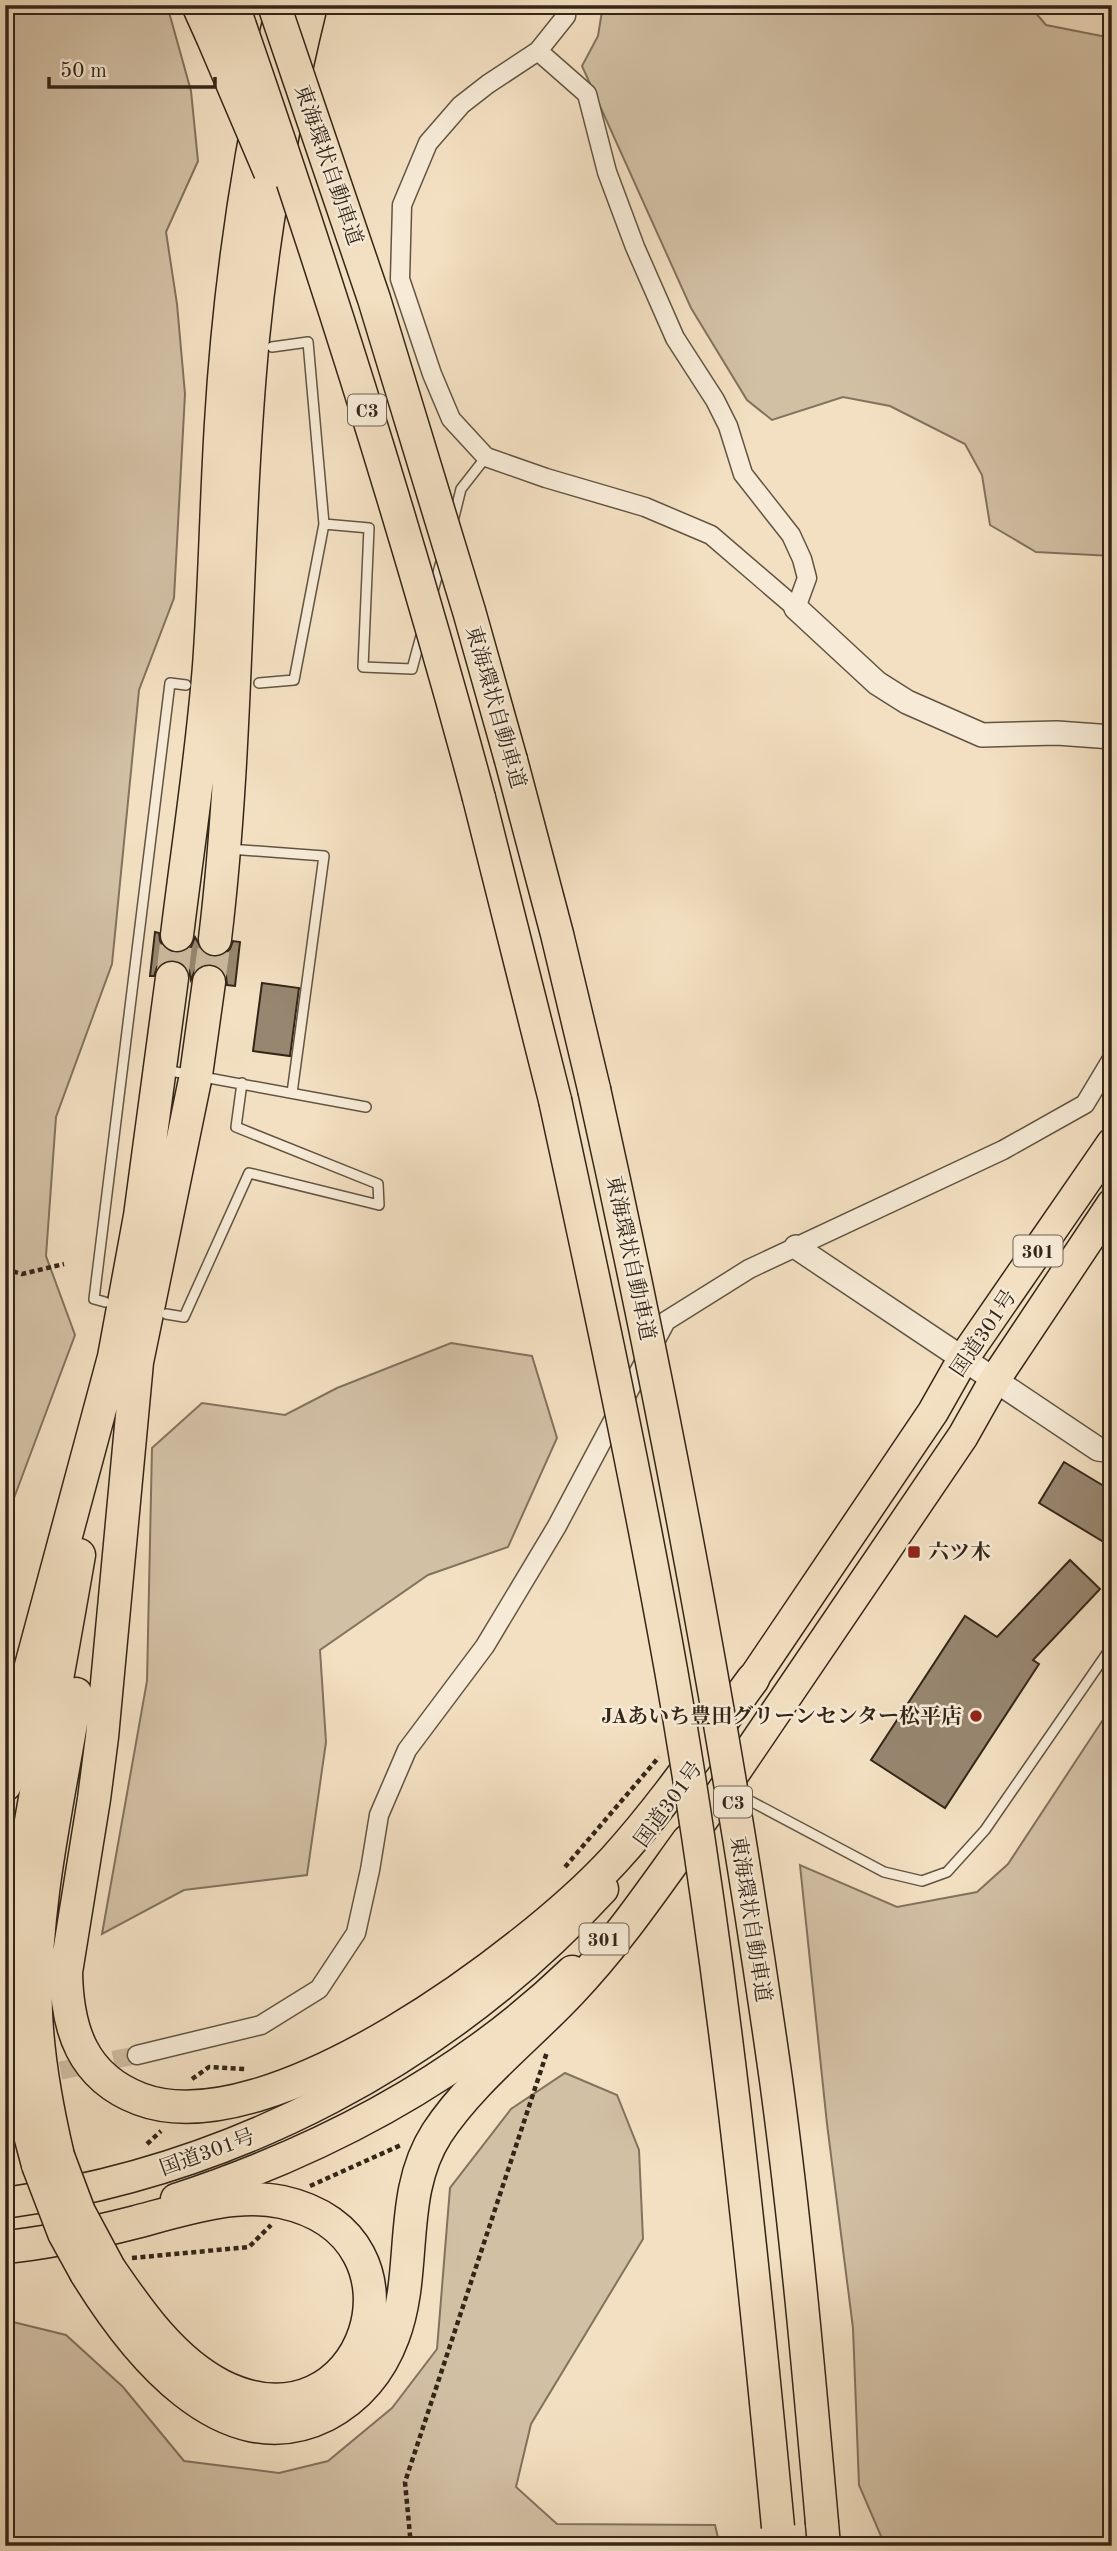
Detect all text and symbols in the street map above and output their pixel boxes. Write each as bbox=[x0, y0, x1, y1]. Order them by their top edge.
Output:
scale bar bbox=[49, 46, 215, 90]
text: 50 m bbox=[60, 61, 107, 82]
street label: 東海環状自動車道 bbox=[290, 82, 367, 248]
road number: C3 bbox=[348, 394, 386, 426]
street label: 東海環状自動車道 bbox=[461, 623, 530, 791]
street label: 東海環状自動車道 bbox=[602, 1174, 659, 1343]
road number: 301 bbox=[1014, 1236, 1062, 1266]
street label: 国道301号 bbox=[946, 1286, 1021, 1381]
place label: 六ツ木 bbox=[928, 1541, 991, 1564]
marker: 六ツ木 bbox=[906, 1544, 922, 1560]
place label: JAあいち豊田グリーンセンター松平店 bbox=[601, 1705, 962, 1728]
marker: JAあいち豊田グリーンセンター松平店 bbox=[968, 1708, 984, 1724]
street label: 国道301号 bbox=[630, 1757, 707, 1851]
road number: C3 bbox=[714, 1786, 752, 1818]
street label: 東海環状自動車道 bbox=[726, 1834, 775, 2004]
road number: 301 bbox=[580, 1924, 628, 1954]
street label: 国道301号 bbox=[156, 2125, 258, 2180]

